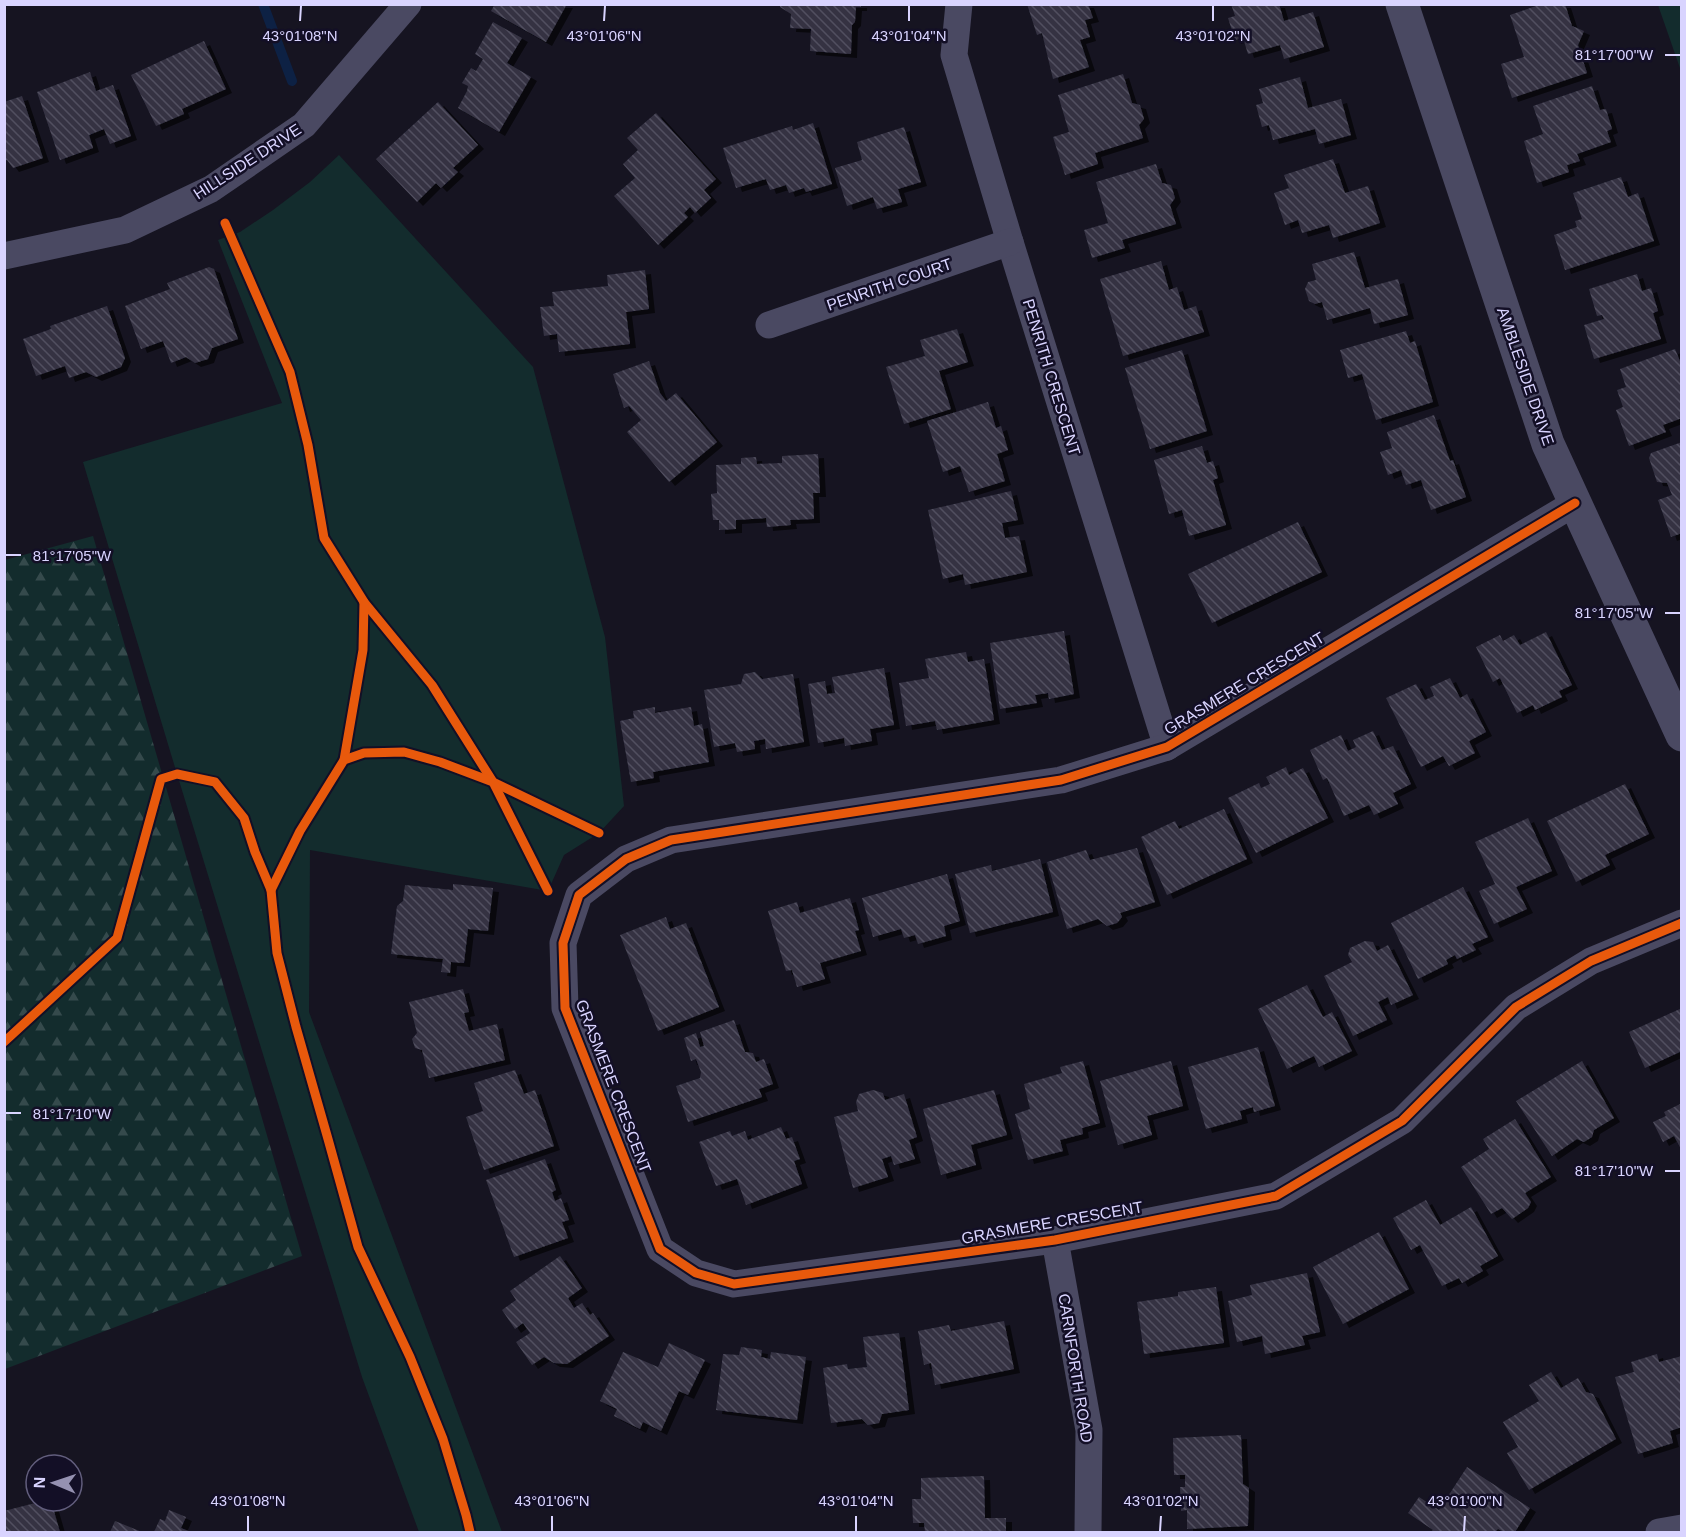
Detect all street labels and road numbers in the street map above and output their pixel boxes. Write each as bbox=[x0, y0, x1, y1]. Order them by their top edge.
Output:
street label: HILLSIDE DRIVE bbox=[190, 120, 304, 202]
street label: PENRITH COURT bbox=[824, 255, 954, 314]
street label: PENRITH CRESCENT bbox=[1020, 297, 1083, 458]
street label: AMBLESIDE DRIVE bbox=[1494, 305, 1557, 447]
street label: GRASMERE CRESCENT bbox=[1161, 629, 1328, 738]
street label: GRASMERE CRESCENT bbox=[573, 997, 655, 1175]
street label: GRASMERE CRESCENT bbox=[960, 1198, 1144, 1247]
street label: CARNFORTH ROAD bbox=[1055, 1292, 1096, 1444]

